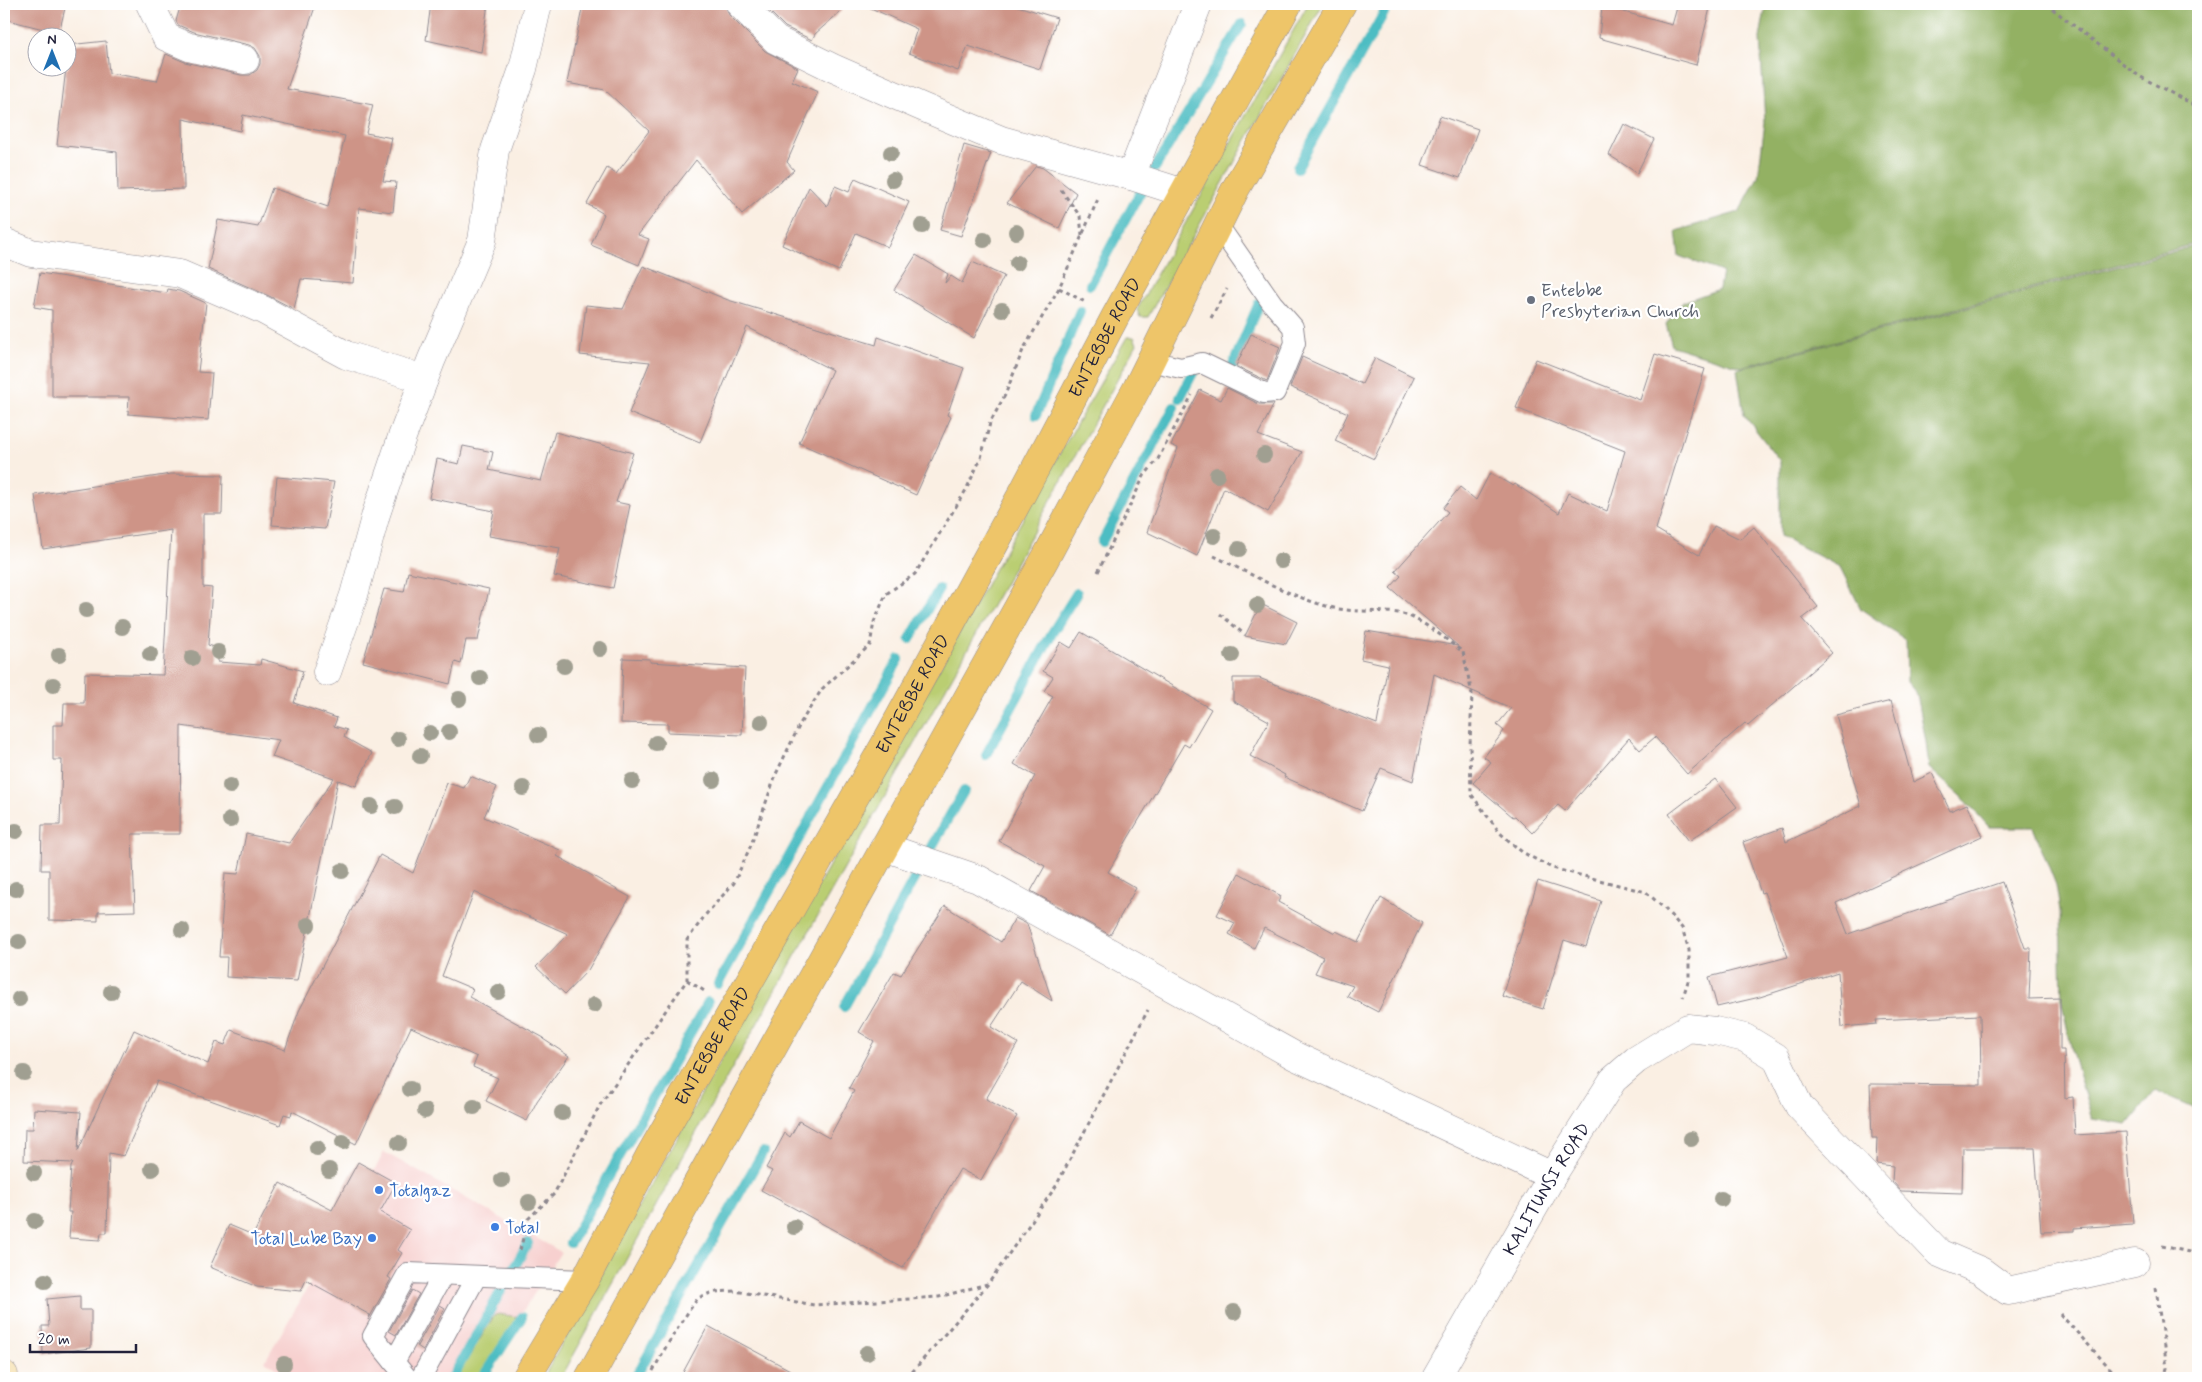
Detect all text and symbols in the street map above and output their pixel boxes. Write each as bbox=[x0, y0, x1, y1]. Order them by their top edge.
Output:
north arrow bbox=[28, 28, 78, 78]
text: N bbox=[47, 31, 57, 49]
street label: ENTEBBE ROAD bbox=[1064, 273, 1148, 402]
place label: Entebbe Presbyterian Church bbox=[1541, 279, 1699, 324]
marker: Entebbe Presbyterian Church bbox=[1525, 294, 1537, 306]
street label: ENTEBBE ROAD bbox=[871, 630, 956, 758]
street label: ENTEBBE ROAD bbox=[670, 983, 757, 1110]
street label: KALITUNSI ROAD bbox=[1498, 1118, 1596, 1260]
place label: Totalgaz bbox=[389, 1179, 451, 1203]
marker: Totalgaz bbox=[373, 1184, 385, 1196]
place label: Total bbox=[505, 1216, 539, 1240]
marker: Total bbox=[489, 1221, 501, 1233]
place label: Total Lube Bay bbox=[250, 1227, 362, 1251]
marker: Total Lube Bay bbox=[366, 1232, 378, 1244]
scale bar bbox=[30, 1322, 136, 1354]
text: 20 m bbox=[38, 1330, 70, 1350]

